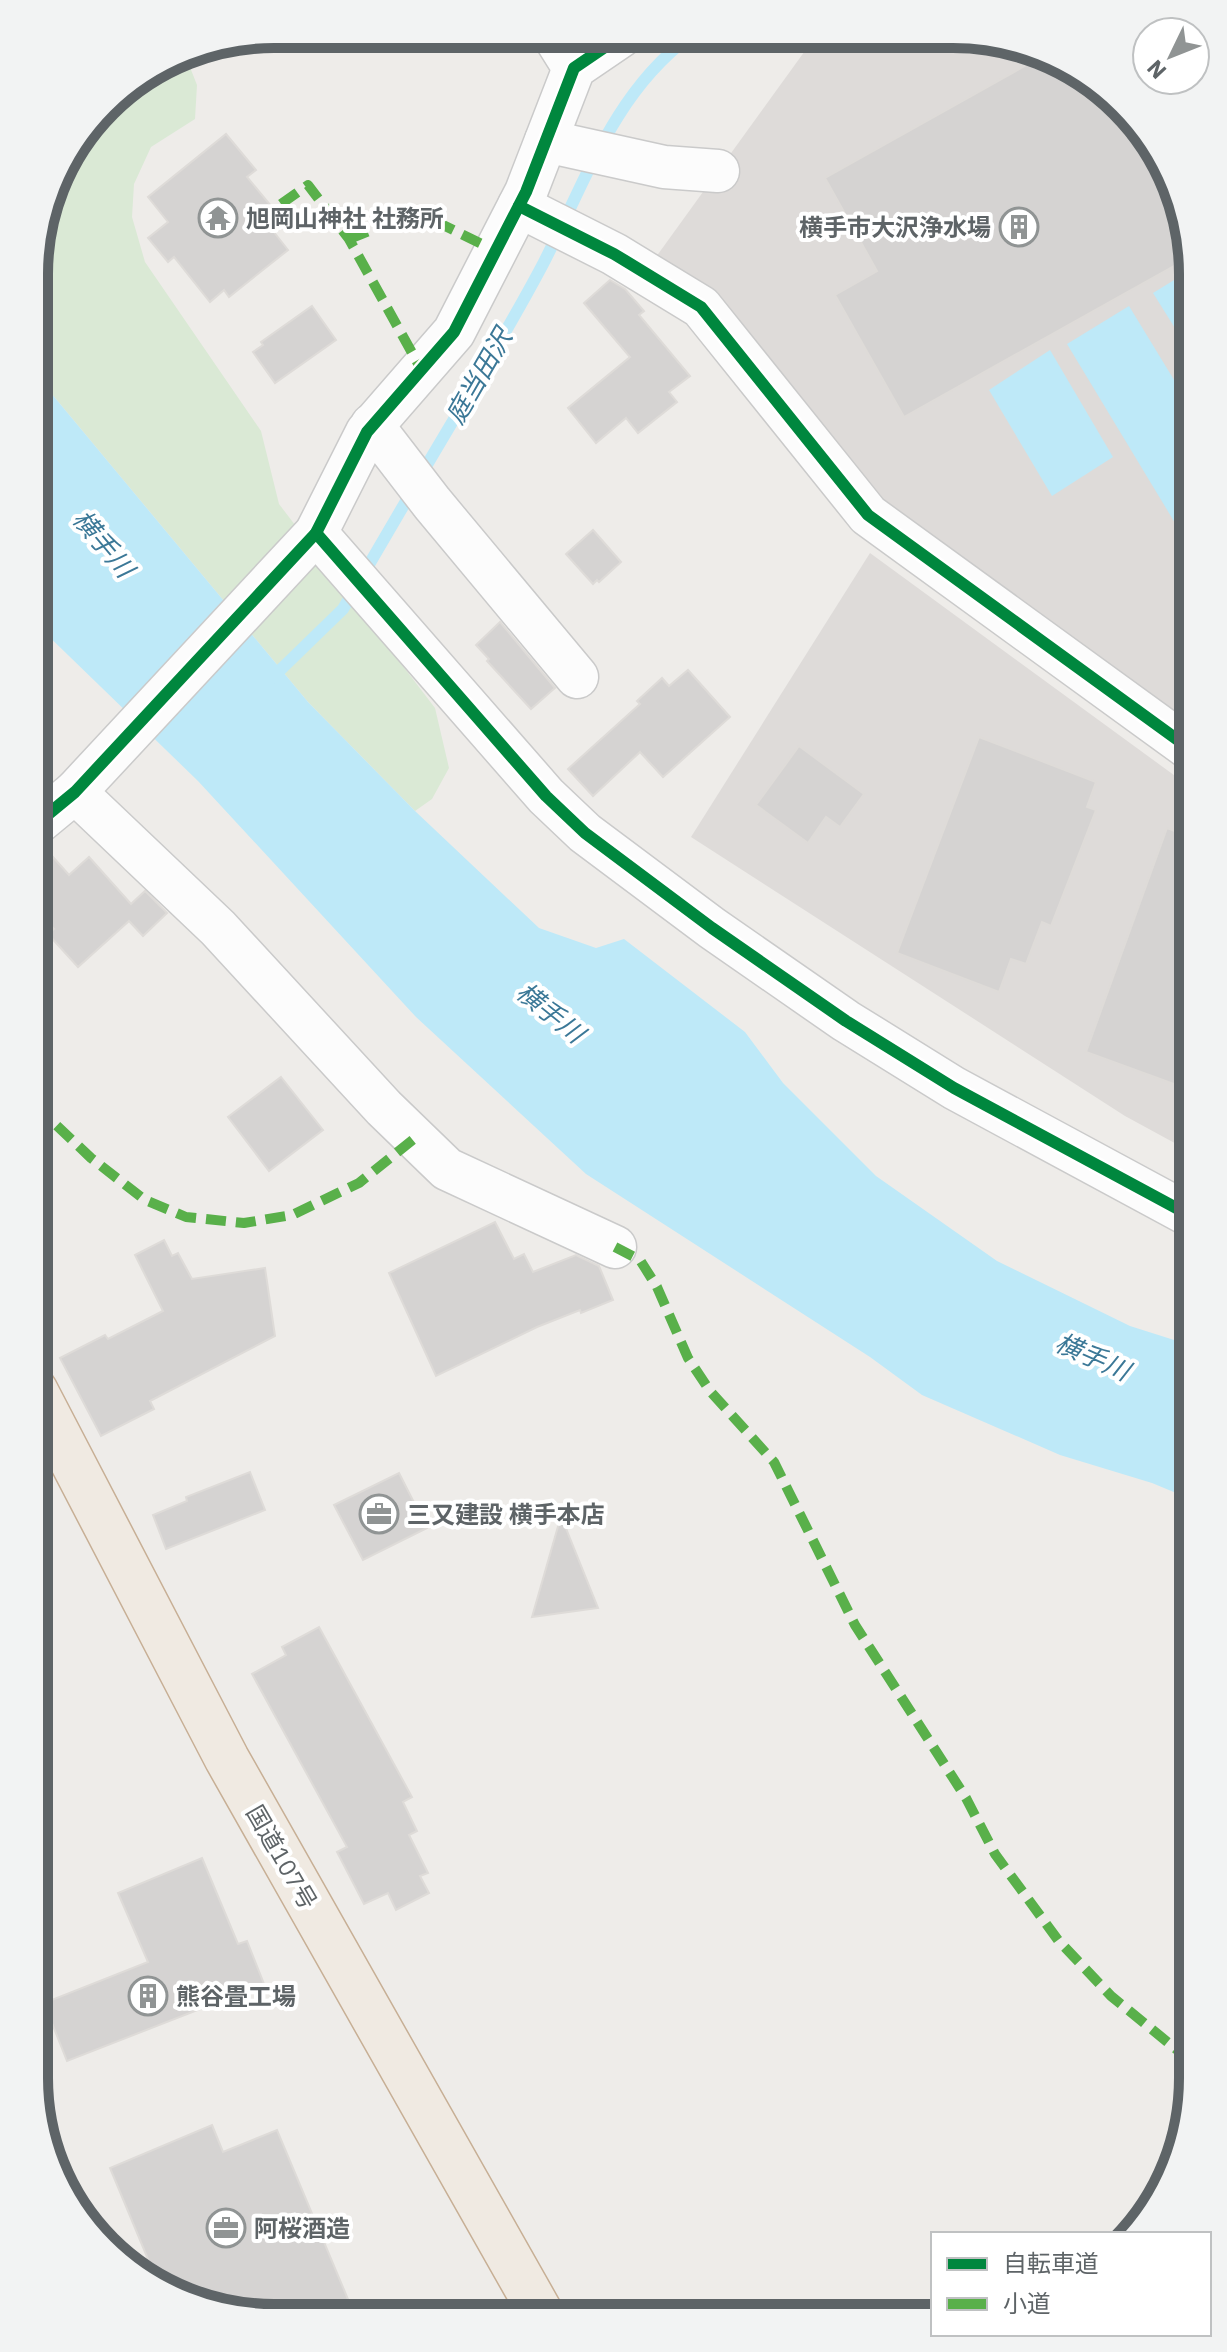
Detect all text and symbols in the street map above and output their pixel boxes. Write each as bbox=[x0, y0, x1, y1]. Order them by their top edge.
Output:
north arrow bbox=[1131, 16, 1211, 96]
text: N bbox=[1140, 54, 1172, 86]
temple icon: 旭岡山神社 社務所 bbox=[197, 197, 239, 239]
place label: 旭岡山神社 社務所 bbox=[246, 202, 444, 234]
building icon: 横手市大沢浄水場 bbox=[998, 206, 1040, 248]
place label: 横手市大沢浄水場 bbox=[799, 211, 991, 243]
water label: 庭当田沢 bbox=[437, 320, 520, 430]
water label: 横手川 bbox=[66, 502, 144, 586]
water label: 横手川 bbox=[510, 974, 594, 1052]
water label: 横手川 bbox=[1050, 1325, 1138, 1389]
office icon: 三又建設 横手本店 bbox=[358, 1493, 400, 1535]
place label: 三又建設 横手本店 bbox=[407, 1498, 605, 1530]
street label: 国道107号 bbox=[239, 1799, 325, 1915]
building icon: 熊谷畳工場 bbox=[127, 1975, 169, 2017]
place label: 熊谷畳工場 bbox=[176, 1980, 296, 2012]
office icon: 阿桜酒造 bbox=[205, 2207, 247, 2249]
place label: 阿桜酒造 bbox=[254, 2212, 350, 2244]
legend bbox=[931, 2232, 1211, 2336]
text: 自転車道 bbox=[1003, 2247, 1099, 2279]
text: 小道 bbox=[1003, 2287, 1051, 2319]

